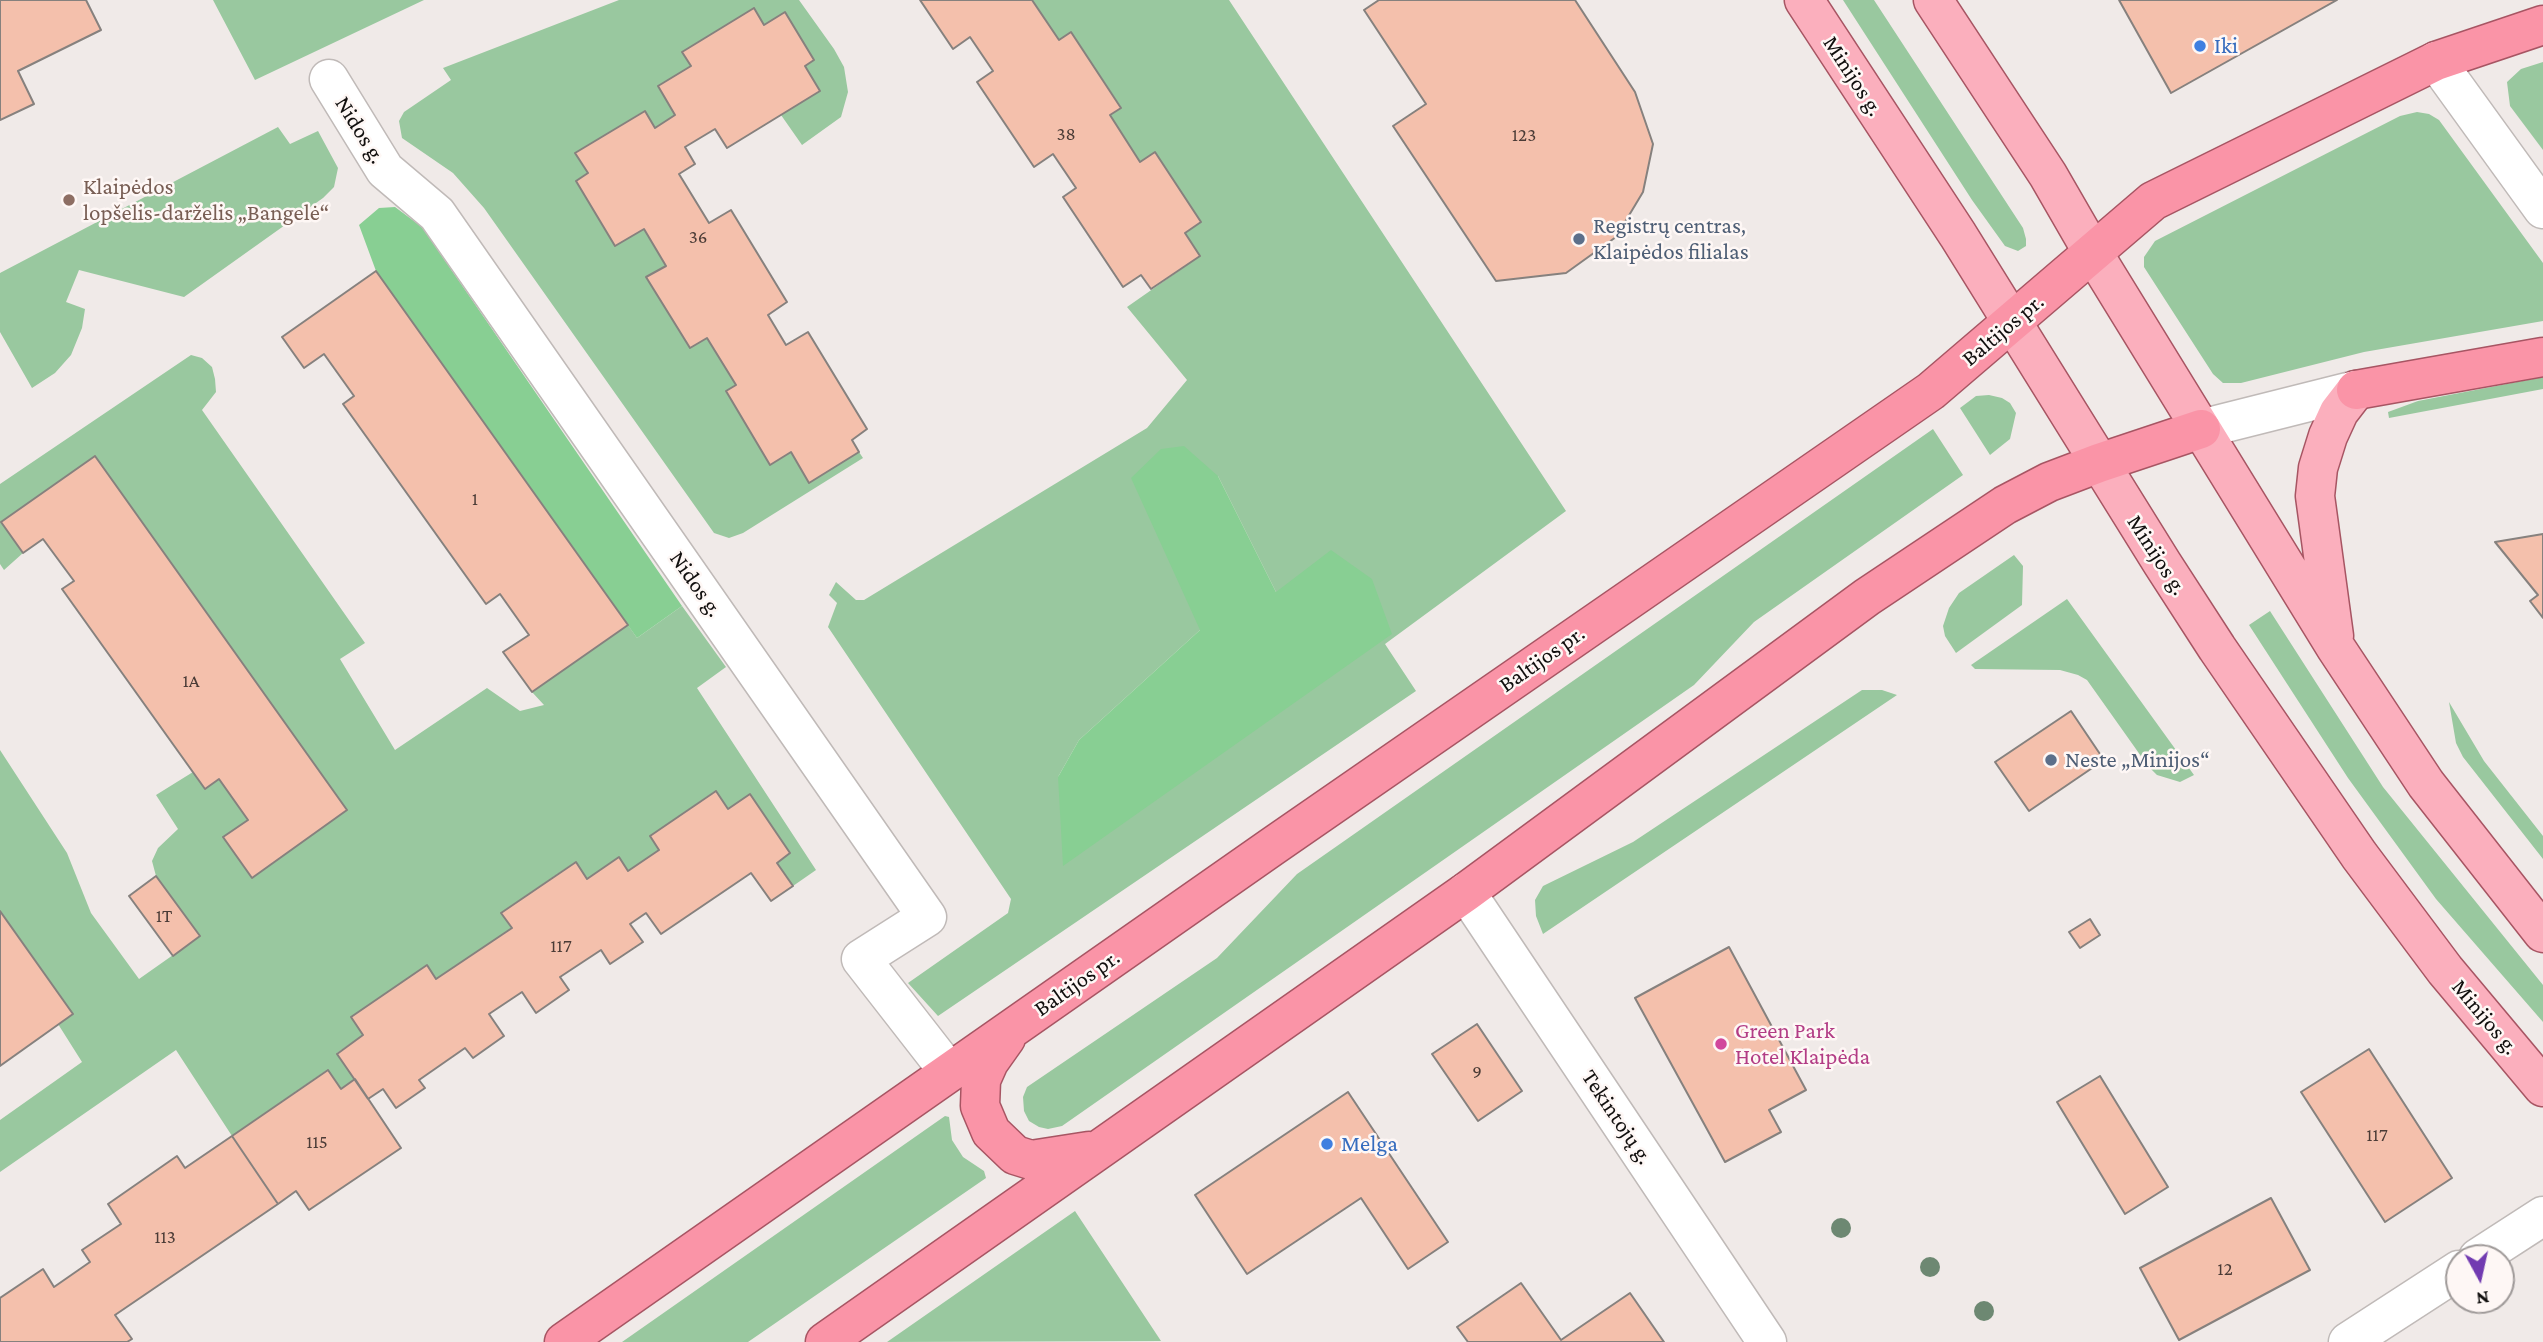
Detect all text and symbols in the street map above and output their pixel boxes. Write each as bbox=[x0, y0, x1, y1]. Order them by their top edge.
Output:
street label: Minijos g. bbox=[1817, 31, 1889, 121]
place label: Iki bbox=[2214, 32, 2238, 60]
marker: Iki bbox=[2192, 38, 2208, 54]
street label: Nidos g. bbox=[329, 91, 391, 169]
house number: 38 bbox=[1056, 123, 1076, 145]
house number: 123 bbox=[1512, 124, 1536, 146]
place label: Klaipėdos lopšelis-darželis „Bangelė“ bbox=[83, 173, 329, 227]
marker: Klaipėdos lopšelis-darželis „Bangelė“ bbox=[61, 192, 77, 208]
place label: Registrų centras, Klaipėdos filialas bbox=[1593, 212, 1749, 266]
house number: 36 bbox=[689, 226, 707, 248]
marker: Registrų centras, Klaipėdos filialas bbox=[1571, 231, 1587, 247]
street label: Baltijos pr. bbox=[1956, 288, 2050, 372]
house number: 1 bbox=[472, 488, 478, 510]
street label: Minijos g. bbox=[2121, 510, 2193, 600]
street label: Nidos g. bbox=[663, 546, 729, 622]
street label: Baltijos pr. bbox=[1494, 619, 1590, 699]
house number: 1A bbox=[182, 670, 200, 692]
place label: Neste „Minijos“ bbox=[2065, 746, 2210, 774]
marker: Neste „Minijos“ bbox=[2043, 752, 2059, 768]
house number: 1T bbox=[156, 905, 172, 927]
house number: 117 bbox=[550, 935, 572, 957]
street label: Baltijos pr. bbox=[1029, 943, 1125, 1023]
street label: Minijos g. bbox=[2446, 974, 2524, 1060]
place label: Green Park Hotel Klaipėda bbox=[1735, 1017, 1870, 1071]
marker: Green Park Hotel Klaipėda bbox=[1713, 1036, 1729, 1052]
house number: 9 bbox=[1472, 1061, 1482, 1083]
street label: Tekintojų g. bbox=[1575, 1064, 1659, 1170]
house number: 117 bbox=[2366, 1124, 2388, 1146]
place label: Melga bbox=[1341, 1130, 1398, 1158]
house number: 115 bbox=[306, 1131, 328, 1153]
marker: Melga bbox=[1319, 1136, 1335, 1152]
house number: 113 bbox=[154, 1226, 176, 1248]
north arrow bbox=[2445, 1244, 2515, 1314]
house number: 12 bbox=[2217, 1258, 2233, 1280]
text: N bbox=[2475, 1287, 2491, 1310]

